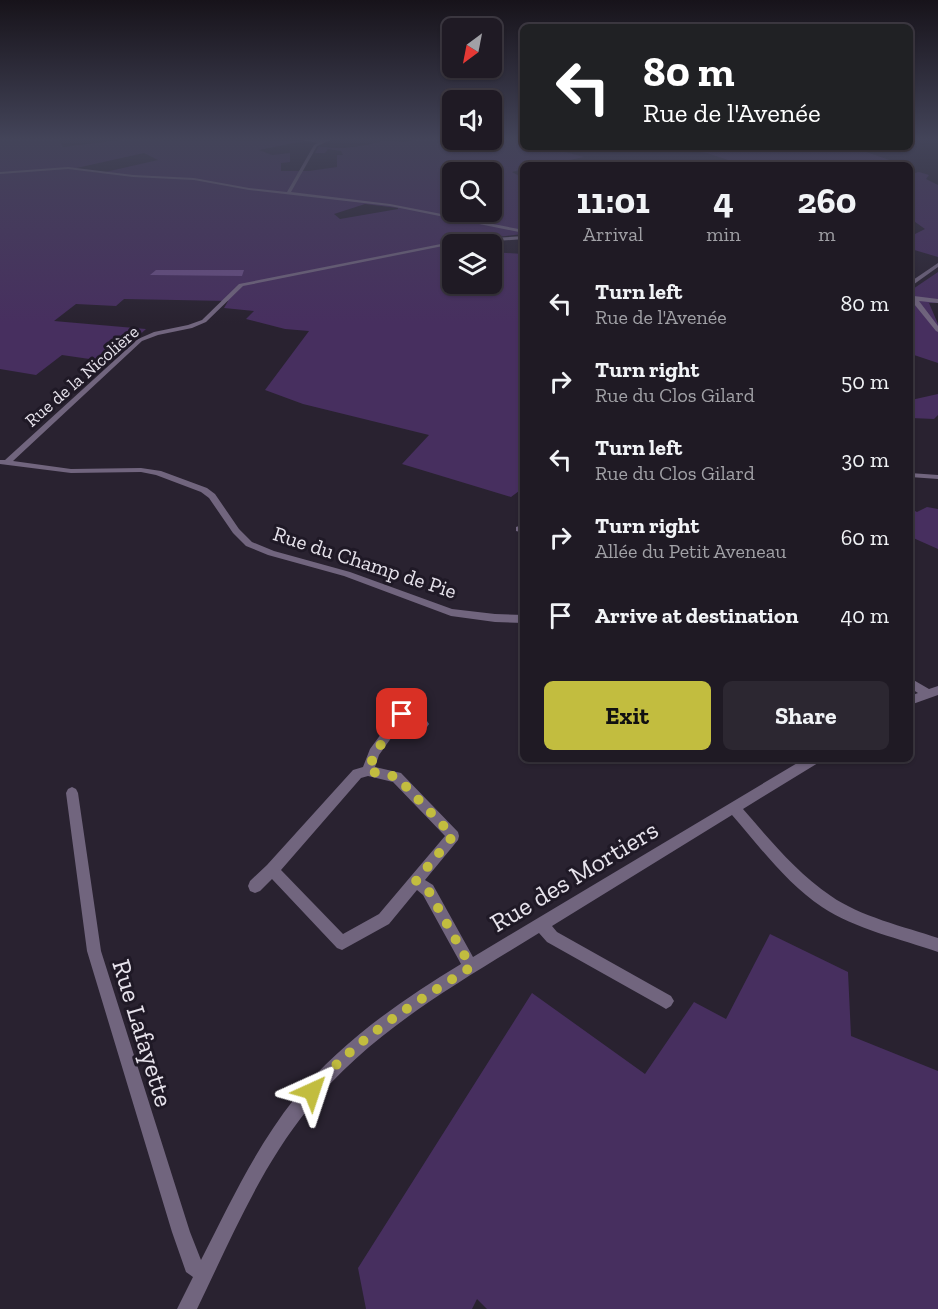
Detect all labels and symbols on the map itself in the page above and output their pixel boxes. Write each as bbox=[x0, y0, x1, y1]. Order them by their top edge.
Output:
north arrow bbox=[442, 18, 502, 78]
street label: Rue de la Nicolière bbox=[21, 321, 143, 431]
street label: Rue du Champ de Pie bbox=[270, 521, 460, 603]
pin bbox=[376, 688, 427, 739]
street label: Rue des Mortiers bbox=[484, 813, 664, 939]
street label: Rue Lafayette bbox=[105, 955, 181, 1111]
position arrow bbox=[280, 1059, 344, 1123]

